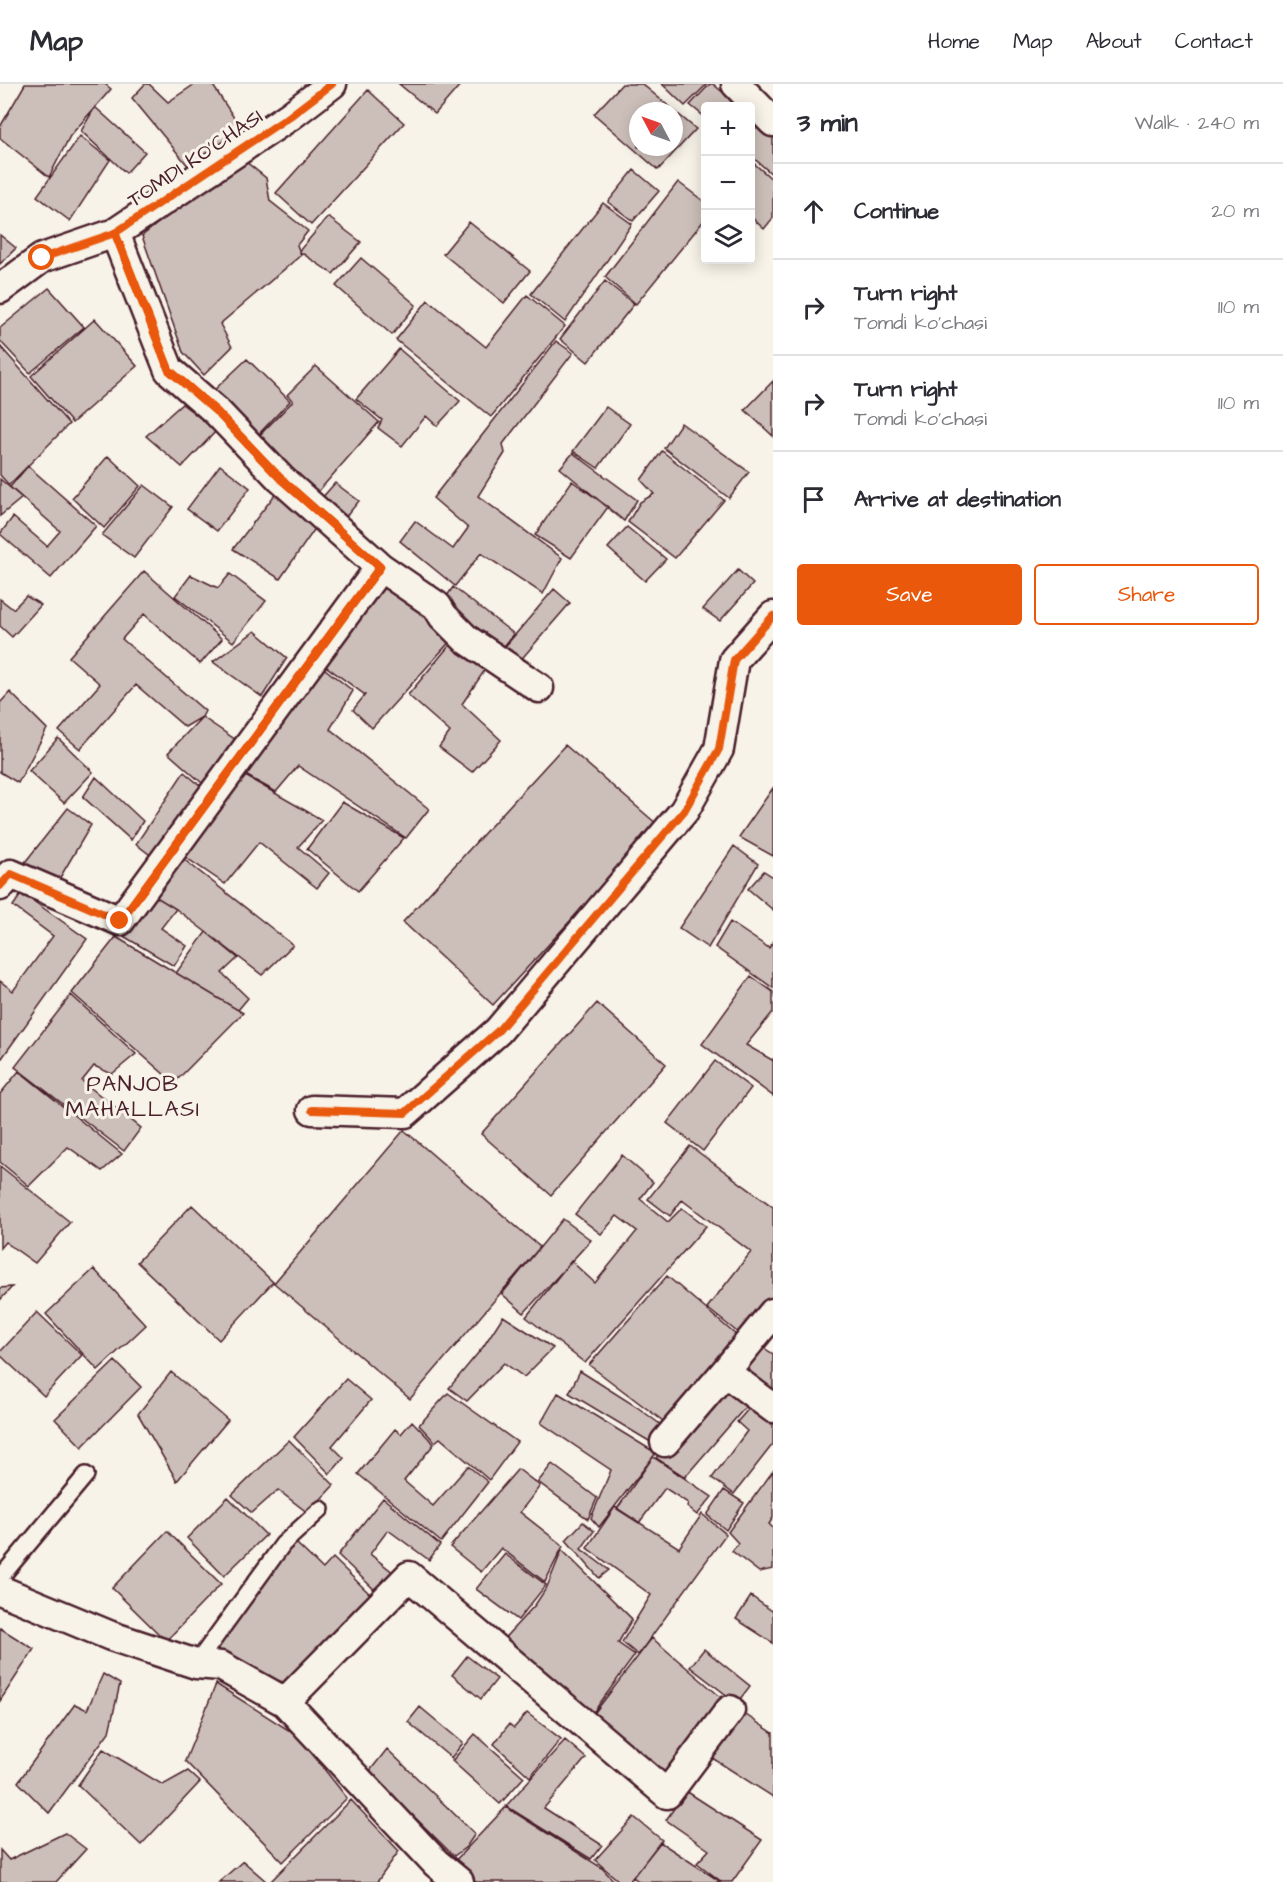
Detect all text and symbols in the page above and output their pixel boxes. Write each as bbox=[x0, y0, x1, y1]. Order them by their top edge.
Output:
text: Map bbox=[30, 22, 83, 61]
text: Home bbox=[928, 27, 980, 56]
text: Map bbox=[1013, 27, 1053, 56]
text: About bbox=[1086, 27, 1142, 56]
text: Contact bbox=[1175, 27, 1253, 56]
street label: TOMDI KO'CHASI bbox=[122, 102, 269, 215]
north arrow bbox=[629, 102, 683, 156]
map controls bbox=[701, 102, 755, 264]
button: + bbox=[701, 102, 755, 156]
text: 3 min bbox=[797, 105, 858, 141]
text: Walk · 240 m bbox=[1135, 109, 1259, 137]
button: − bbox=[701, 156, 755, 210]
icon: ahead bbox=[797, 195, 830, 228]
text: Continue bbox=[854, 196, 939, 227]
text: 20 m bbox=[1211, 197, 1259, 225]
button: layers bbox=[701, 210, 755, 264]
route start bbox=[28, 244, 54, 270]
text: Turn right bbox=[854, 278, 957, 309]
icon: right bbox=[797, 291, 830, 324]
text: 110 m bbox=[1218, 293, 1259, 321]
text: Tomdi ko'chasi bbox=[854, 309, 987, 337]
text: Turn right bbox=[854, 374, 957, 405]
icon: right bbox=[797, 387, 830, 420]
text: 110 m bbox=[1218, 389, 1259, 417]
text: Tomdi ko'chasi bbox=[854, 405, 987, 433]
icon: arrive bbox=[797, 483, 830, 516]
text: Arrive at destination bbox=[854, 484, 1061, 515]
button: Save bbox=[797, 564, 1022, 625]
button: Share bbox=[1034, 564, 1259, 625]
route end bbox=[106, 907, 132, 933]
district label: PANJOB MAHALLASI bbox=[65, 1069, 201, 1125]

